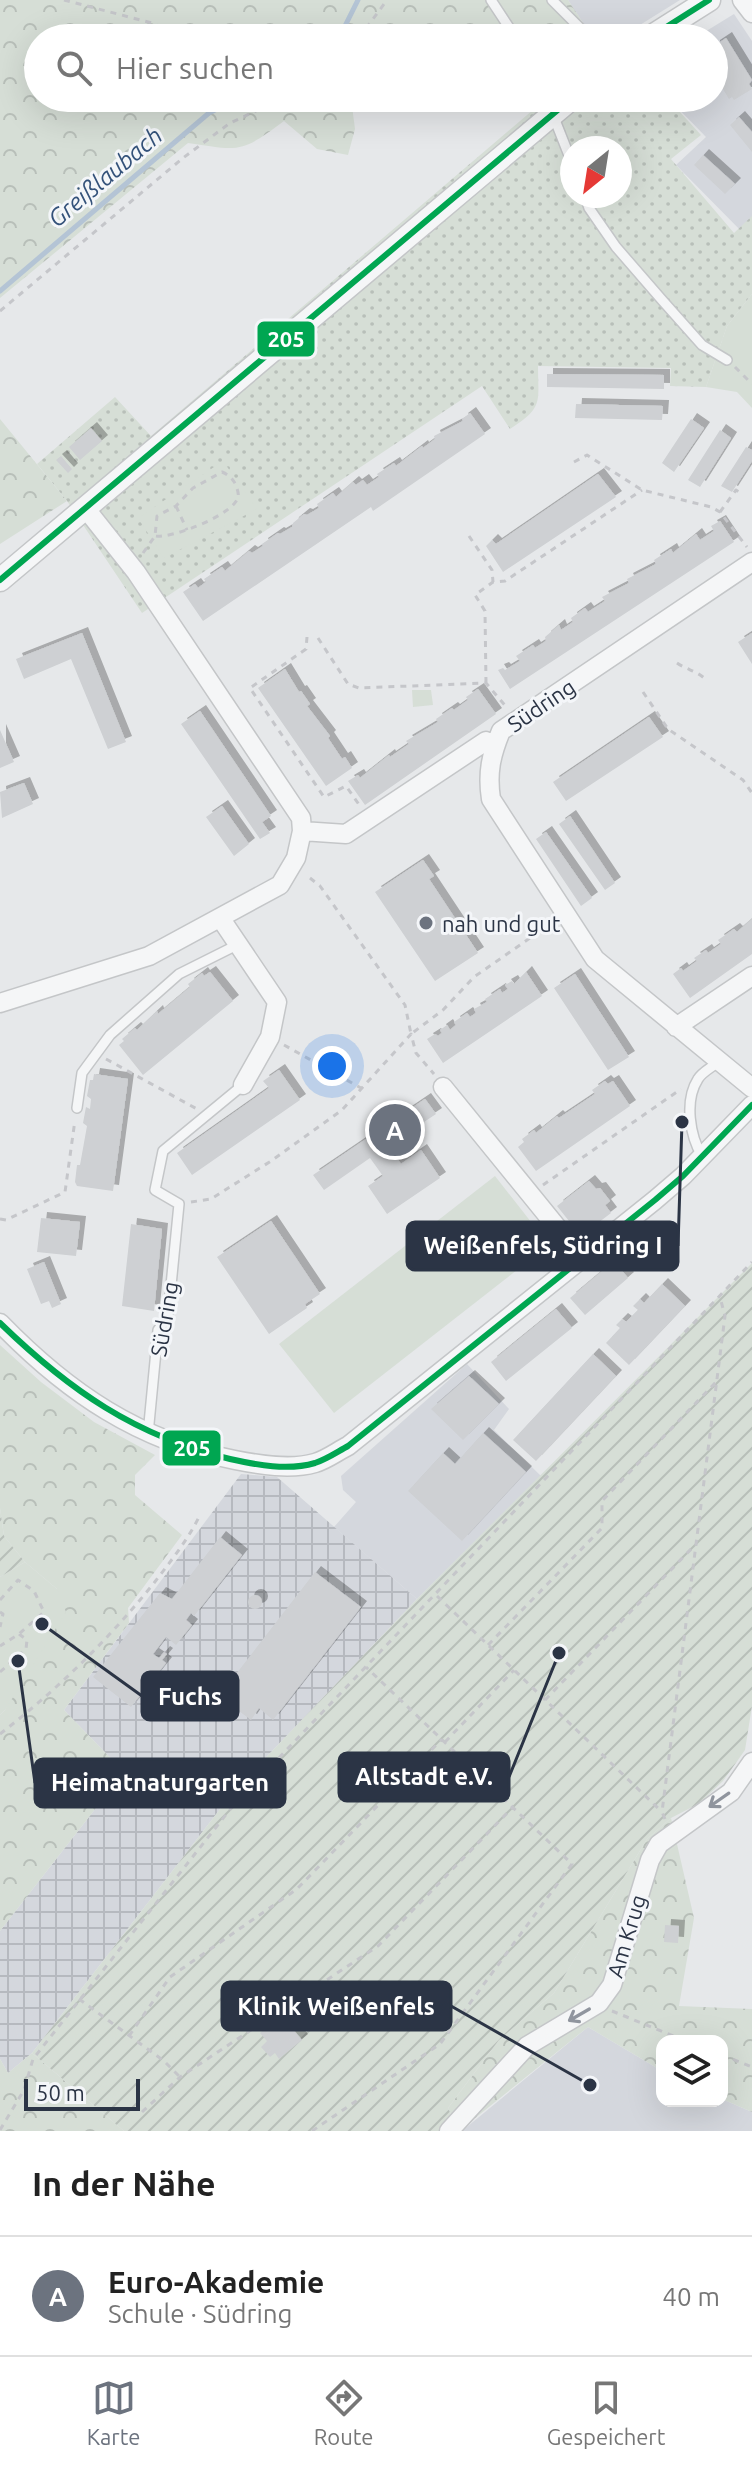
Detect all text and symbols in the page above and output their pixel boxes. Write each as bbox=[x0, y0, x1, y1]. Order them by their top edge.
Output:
search box bbox=[24, 24, 728, 112]
icon: search bbox=[52, 46, 96, 90]
text: Hier suchen bbox=[116, 51, 274, 85]
water label: Greißlaubach bbox=[43, 122, 167, 232]
north arrow bbox=[560, 136, 632, 208]
line badge: 205 bbox=[256, 320, 316, 358]
text: 205 bbox=[267, 326, 305, 351]
street label: Südring bbox=[503, 673, 579, 737]
place label: nah und gut bbox=[442, 911, 561, 936]
marker: nah und gut bbox=[417, 914, 435, 932]
your location bbox=[312, 1046, 352, 1086]
pin: A bbox=[369, 1100, 421, 1160]
callout: Weißenfels, Südring I bbox=[407, 1222, 678, 1270]
text: Weißenfels, Südring I bbox=[423, 1232, 663, 1259]
street label: Südring bbox=[145, 1279, 183, 1359]
line badge: 205 bbox=[161, 1429, 222, 1467]
text: 205 bbox=[173, 1435, 211, 1460]
callout: Fuchs bbox=[142, 1672, 238, 1720]
text: Fuchs bbox=[158, 1683, 222, 1710]
callout: Altstadt e.V. bbox=[339, 1753, 509, 1801]
callout: Heimatnaturgarten bbox=[35, 1759, 285, 1807]
text: Altstadt e.V. bbox=[355, 1763, 493, 1790]
text: Heimatnaturgarten bbox=[51, 1769, 269, 1796]
one-way arrow bbox=[709, 1792, 731, 1809]
street label: Am Krug bbox=[602, 1892, 650, 1980]
callout: Klinik Weißenfels bbox=[222, 1982, 451, 2030]
text: Klinik Weißenfels bbox=[237, 1993, 435, 2020]
one-way arrow bbox=[567, 2008, 591, 2023]
map controls bbox=[656, 2035, 728, 2107]
button: layers bbox=[656, 2035, 728, 2107]
scale bar bbox=[24, 2075, 140, 2111]
text: 50 m bbox=[36, 2080, 85, 2105]
text: In der Nähe bbox=[32, 2164, 215, 2202]
text: Euro-Akademie bbox=[108, 2265, 324, 2299]
text: A bbox=[49, 2282, 67, 2311]
text: 40 m bbox=[662, 2282, 720, 2311]
text: Schule · Südring bbox=[108, 2299, 293, 2328]
tab: Karte bbox=[87, 2376, 140, 2449]
tab: Route bbox=[314, 2376, 374, 2449]
tab: Gespeichert bbox=[547, 2376, 665, 2449]

